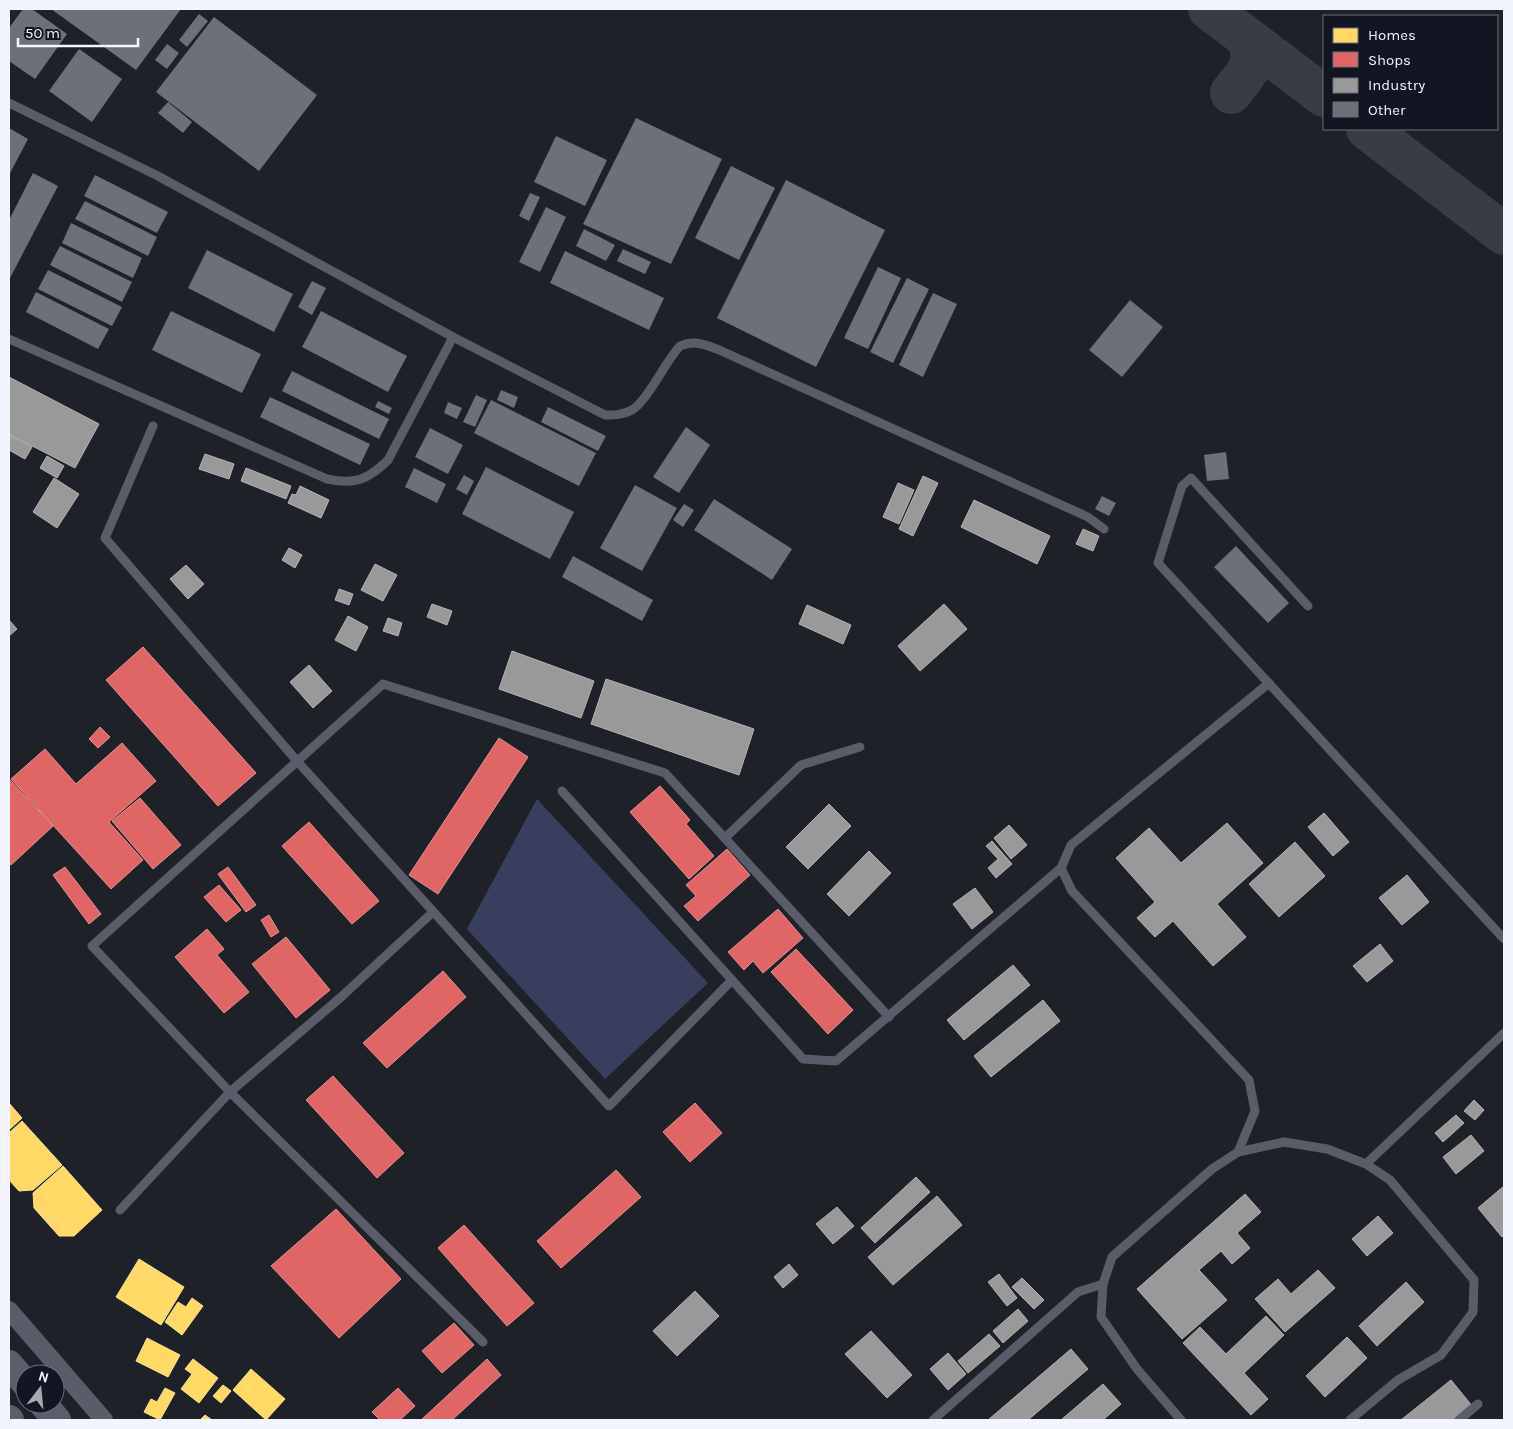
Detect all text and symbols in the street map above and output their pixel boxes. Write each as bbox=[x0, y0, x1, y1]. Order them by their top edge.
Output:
scale bar bbox=[18, 15, 138, 47]
legend bbox=[1323, 15, 1498, 130]
text: 50 m bbox=[25, 24, 60, 42]
text: Homes bbox=[1368, 26, 1416, 44]
text: Shops bbox=[1368, 51, 1411, 69]
text: Industry bbox=[1368, 76, 1425, 94]
text: Other bbox=[1368, 101, 1406, 119]
north arrow bbox=[15, 1364, 65, 1414]
text: N bbox=[36, 1367, 51, 1387]

